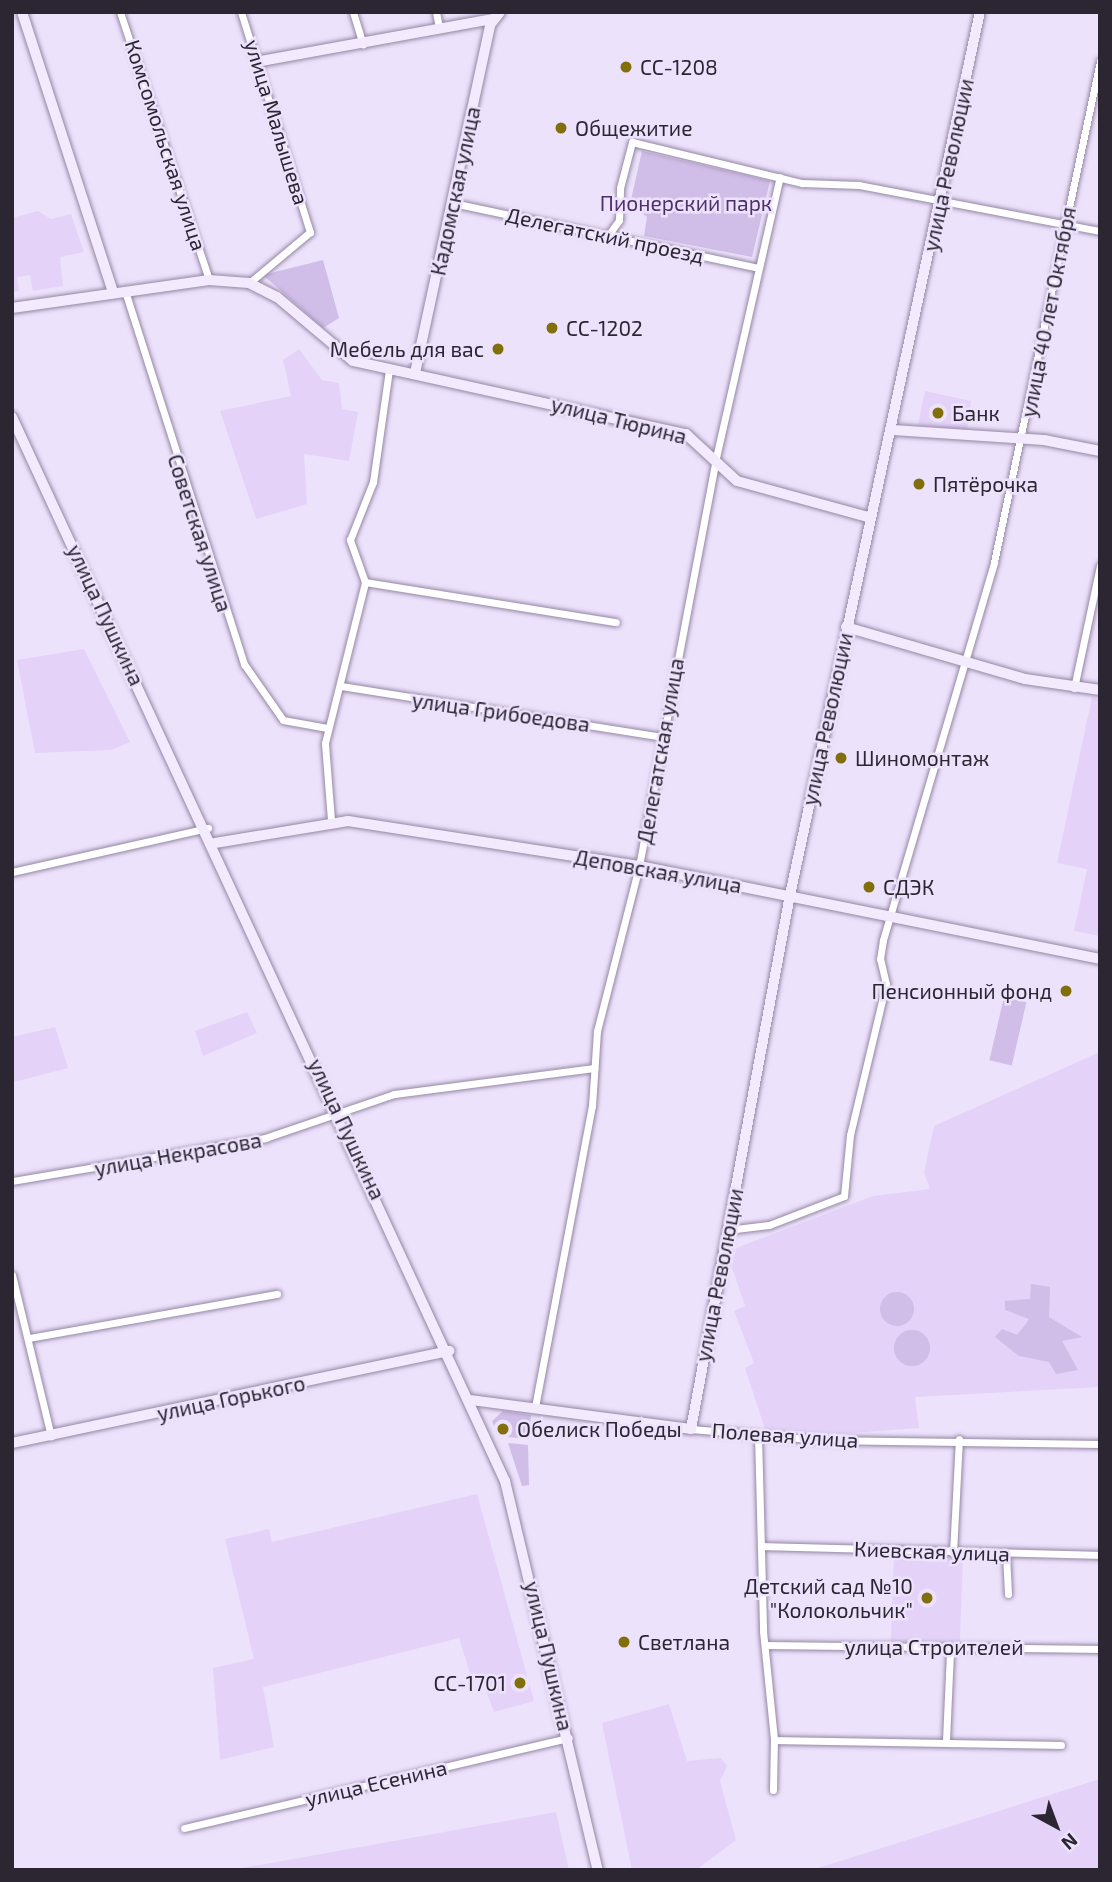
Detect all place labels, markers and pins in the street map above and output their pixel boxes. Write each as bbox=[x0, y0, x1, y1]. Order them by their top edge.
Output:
place label: СС-1208 bbox=[640, 54, 718, 80]
marker: СС-1208 bbox=[618, 59, 634, 75]
place label: Общежитие bbox=[575, 115, 692, 141]
marker: Общежитие bbox=[553, 120, 569, 136]
place label: СС-1202 bbox=[566, 315, 643, 341]
marker: СС-1202 bbox=[544, 320, 560, 336]
place label: Мебель для вас bbox=[330, 336, 484, 362]
marker: Мебель для вас bbox=[490, 341, 506, 357]
place label: Банк bbox=[952, 400, 1000, 426]
marker: Банк bbox=[930, 405, 946, 421]
place label: Пятёрочка bbox=[933, 471, 1038, 497]
marker: Пятёрочка bbox=[911, 476, 927, 492]
place label: Шиномонтаж bbox=[855, 745, 989, 771]
marker: Шиномонтаж bbox=[833, 750, 849, 766]
place label: СДЭК bbox=[883, 874, 934, 900]
marker: СДЭК bbox=[861, 879, 877, 895]
place label: Пенсионный фонд bbox=[872, 978, 1052, 1004]
marker: Пенсионный фонд bbox=[1058, 983, 1074, 999]
place label: Обелиск Победы bbox=[517, 1416, 682, 1442]
marker: Обелиск Победы bbox=[495, 1421, 511, 1437]
place label: Детский сад №10 "Колокольчик" bbox=[744, 1573, 913, 1623]
marker: Детский сад №10 "Колокольчик" bbox=[919, 1590, 935, 1606]
place label: Светлана bbox=[638, 1629, 730, 1655]
marker: Светлана bbox=[616, 1634, 632, 1650]
place label: СС-1701 bbox=[434, 1670, 506, 1696]
marker: СС-1701 bbox=[512, 1675, 528, 1691]

